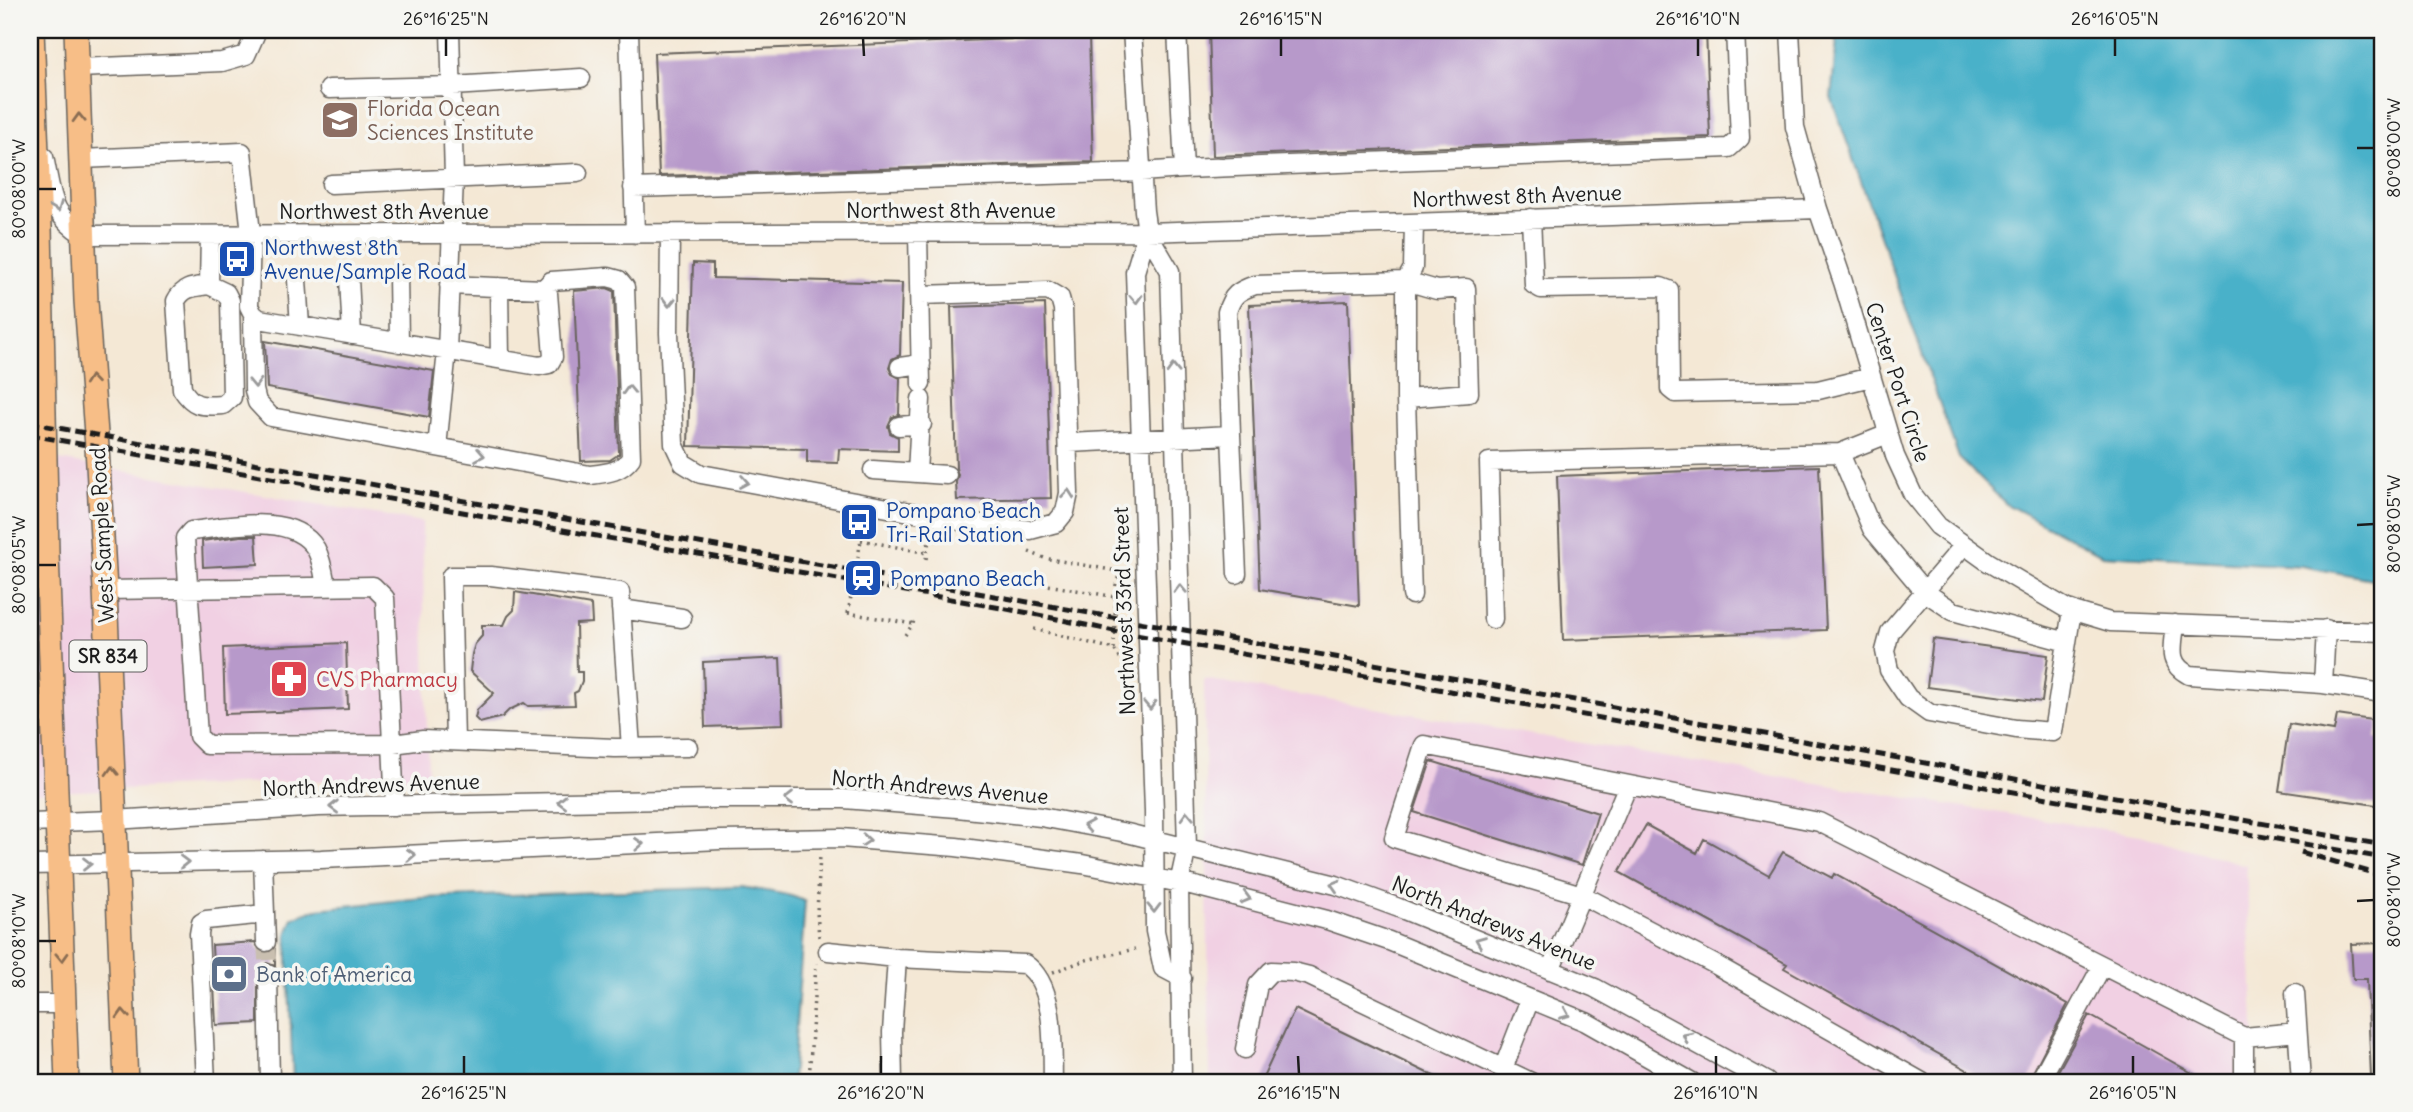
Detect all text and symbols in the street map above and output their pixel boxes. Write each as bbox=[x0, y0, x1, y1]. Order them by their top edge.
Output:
text: 26°16'25"N bbox=[403, 7, 489, 30]
text: 26°16'20"N bbox=[819, 7, 907, 30]
text: 26°16'15"N bbox=[1239, 7, 1323, 30]
text: 26°16'10"N bbox=[1656, 7, 1740, 30]
text: 26°16'05"N bbox=[2071, 7, 2159, 30]
place label: Florida Ocean Sciences Institute bbox=[367, 95, 534, 146]
text: 80°08'00"W bbox=[2382, 98, 2405, 198]
school or university icon: Florida Ocean Sciences Institute bbox=[319, 99, 361, 141]
one-way arrow bbox=[72, 112, 87, 123]
text: 80°08'00"W bbox=[7, 139, 30, 239]
street label: Northwest 8th Avenue bbox=[1412, 179, 1622, 213]
street label: Northwest 8th Avenue bbox=[846, 197, 1056, 224]
street label: Northwest 8th Avenue bbox=[279, 198, 489, 225]
one-way arrow bbox=[49, 200, 63, 212]
place label: Northwest 8th Avenue/Sample Road bbox=[264, 234, 466, 285]
bus stop icon: Northwest 8th Avenue/Sample Road bbox=[216, 238, 258, 280]
one-way arrow bbox=[1129, 293, 1144, 304]
one-way arrow bbox=[661, 297, 677, 307]
street label: Center Port Circle bbox=[1859, 299, 1937, 465]
one-way arrow bbox=[1165, 363, 1181, 374]
one-way arrow bbox=[84, 374, 99, 385]
one-way arrow bbox=[247, 377, 262, 388]
one-way arrow bbox=[621, 384, 636, 395]
street label: West Sample Road bbox=[84, 447, 120, 623]
one-way arrow bbox=[474, 447, 486, 462]
one-way arrow bbox=[738, 473, 750, 488]
text: 80°08'05"W bbox=[2382, 475, 2405, 573]
one-way arrow bbox=[1060, 488, 1075, 500]
place label: Pompano Beach Tri-Rail Station bbox=[886, 497, 1041, 548]
bus stop icon: Pompano Beach Tri-Rail Station bbox=[838, 501, 880, 543]
street label: Northwest 33rd Street bbox=[1107, 506, 1141, 716]
text: 80°08'05"W bbox=[7, 516, 30, 614]
station icon: Pompano Beach bbox=[842, 557, 884, 599]
place label: Pompano Beach bbox=[890, 565, 1045, 592]
one-way arrow bbox=[1172, 583, 1187, 594]
road number: SR 834 bbox=[70, 640, 146, 671]
pharmacy icon: CVS Pharmacy bbox=[268, 658, 310, 700]
place label: CVS Pharmacy bbox=[316, 666, 458, 693]
one-way arrow bbox=[1143, 700, 1158, 711]
street label: North Andrews Avenue bbox=[830, 764, 1050, 810]
one-way arrow bbox=[105, 766, 120, 777]
street label: North Andrews Avenue bbox=[262, 768, 480, 802]
one-way arrow bbox=[783, 791, 794, 807]
one-way arrow bbox=[556, 795, 567, 810]
one-way arrow bbox=[328, 799, 339, 815]
one-way arrow bbox=[1179, 811, 1194, 822]
one-way arrow bbox=[1082, 819, 1094, 834]
one-way arrow bbox=[861, 832, 872, 847]
one-way arrow bbox=[633, 837, 644, 852]
one-way arrow bbox=[406, 847, 417, 862]
text: 80°08'10"W bbox=[2382, 852, 2405, 948]
one-way arrow bbox=[179, 855, 190, 870]
one-way arrow bbox=[82, 856, 93, 872]
street label: North Andrews Avenue bbox=[1388, 870, 1600, 976]
one-way arrow bbox=[1329, 879, 1341, 894]
one-way arrow bbox=[1239, 890, 1251, 904]
text: 80°08'10"W bbox=[7, 893, 30, 989]
one-way arrow bbox=[1146, 903, 1162, 914]
one-way arrow bbox=[1475, 936, 1487, 950]
one-way arrow bbox=[55, 951, 70, 962]
bank icon: Bank of America bbox=[208, 953, 250, 995]
place label: Bank of America bbox=[256, 961, 412, 988]
one-way arrow bbox=[1558, 1006, 1571, 1020]
one-way arrow bbox=[115, 1008, 130, 1019]
one-way arrow bbox=[1681, 1032, 1694, 1045]
text: 26°16'25"N bbox=[421, 1081, 507, 1104]
text: 26°16'20"N bbox=[837, 1081, 925, 1104]
text: 26°16'15"N bbox=[1257, 1081, 1341, 1104]
text: 26°16'10"N bbox=[1674, 1081, 1758, 1104]
text: 26°16'05"N bbox=[2089, 1081, 2177, 1104]

